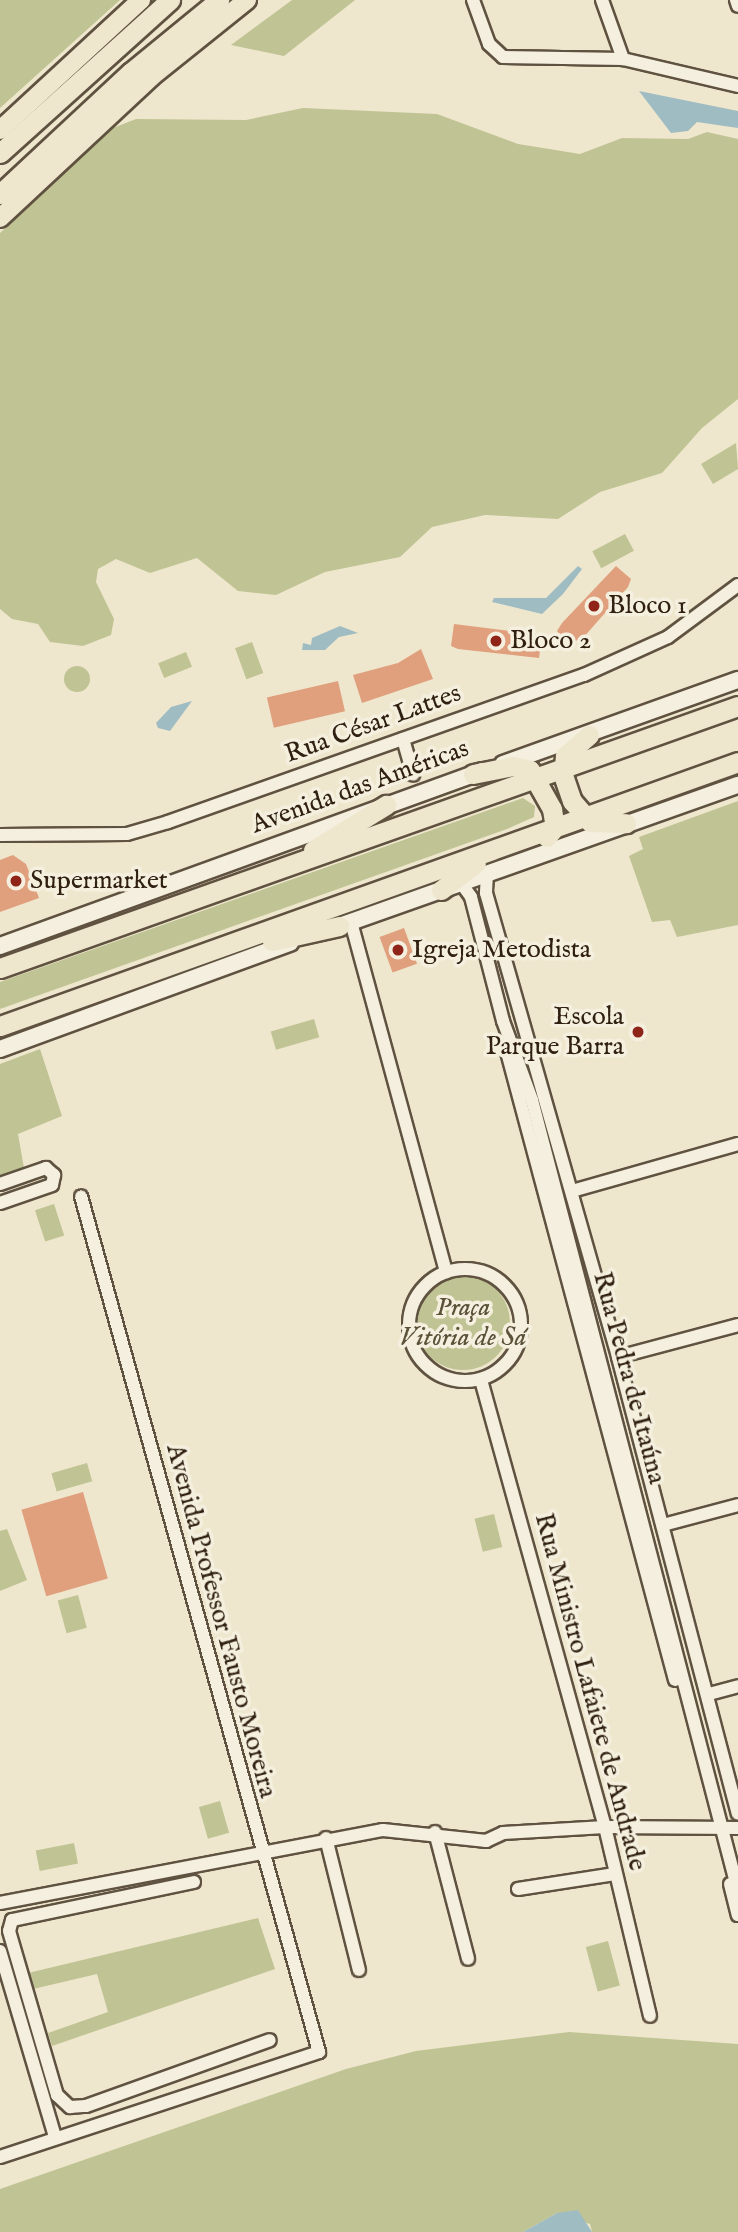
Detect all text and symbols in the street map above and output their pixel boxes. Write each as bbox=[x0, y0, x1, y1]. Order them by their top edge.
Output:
place label: Bloco 1 bbox=[608, 590, 687, 622]
marker: Bloco 1 bbox=[586, 598, 602, 614]
place label: Bloco 2 bbox=[510, 625, 591, 657]
marker: Bloco 2 bbox=[488, 633, 504, 649]
street label: Rua César Lattes bbox=[281, 678, 465, 770]
street label: Avenida das Américas bbox=[247, 733, 473, 841]
place label: Supermarket bbox=[30, 865, 168, 897]
marker: Supermarket bbox=[8, 873, 24, 889]
place label: Igreja Metodista bbox=[412, 934, 591, 966]
marker: Igreja Metodista bbox=[390, 942, 406, 958]
place label: Escola Parque Barra bbox=[486, 1001, 624, 1062]
marker: Escola Parque Barra bbox=[630, 1024, 646, 1040]
street label: Rua Pedra de Itaúna bbox=[586, 1269, 672, 1487]
park label: Praça Vitória de Sá bbox=[400, 1292, 526, 1354]
street label: Avenida Professor Fausto Moreira bbox=[159, 1441, 283, 1801]
street label: Rua Ministro Lafaiete de Andrade bbox=[527, 1510, 653, 1874]

